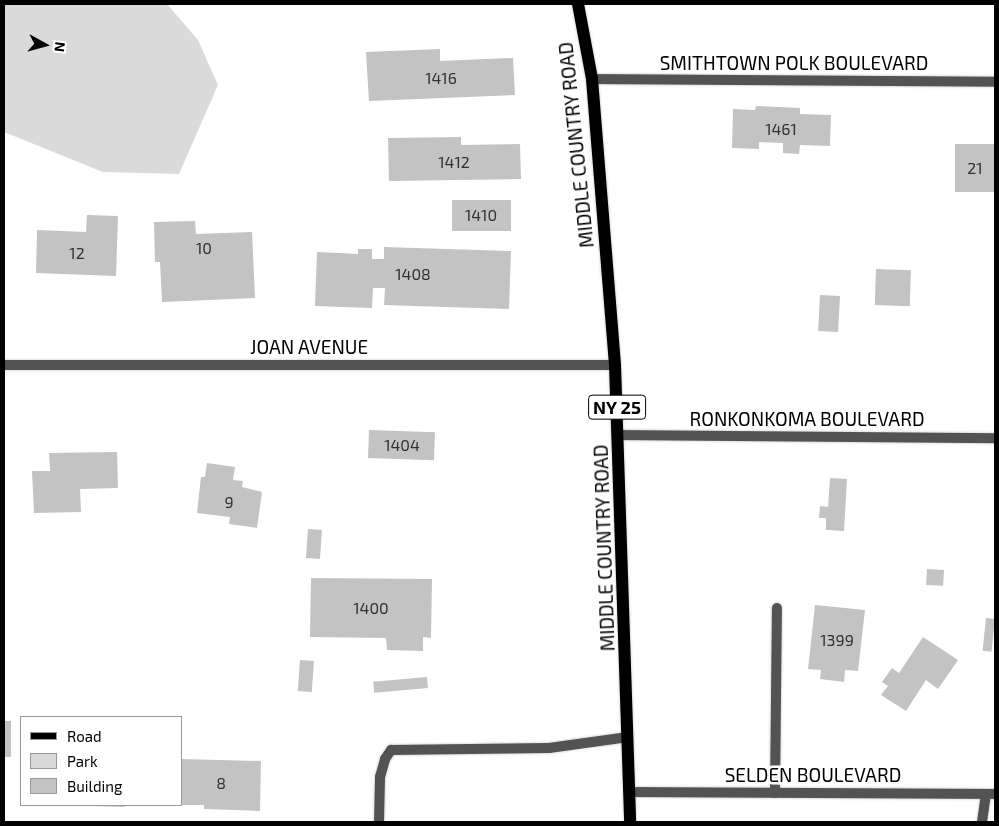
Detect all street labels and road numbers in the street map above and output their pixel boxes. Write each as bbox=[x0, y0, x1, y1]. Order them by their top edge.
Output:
street label: MIDDLE COUNTRY ROAD bbox=[554, 41, 598, 249]
street label: SMITHTOWN POLK BOULEVARD bbox=[660, 52, 928, 74]
street label: JOAN AVENUE bbox=[250, 336, 368, 358]
road number: NY 25 bbox=[587, 392, 647, 422]
street label: RONKONKOMA BOULEVARD bbox=[689, 408, 925, 430]
street label: MIDDLE COUNTRY ROAD bbox=[589, 444, 619, 652]
street label: SELDEN BOULEVARD bbox=[725, 764, 901, 786]

